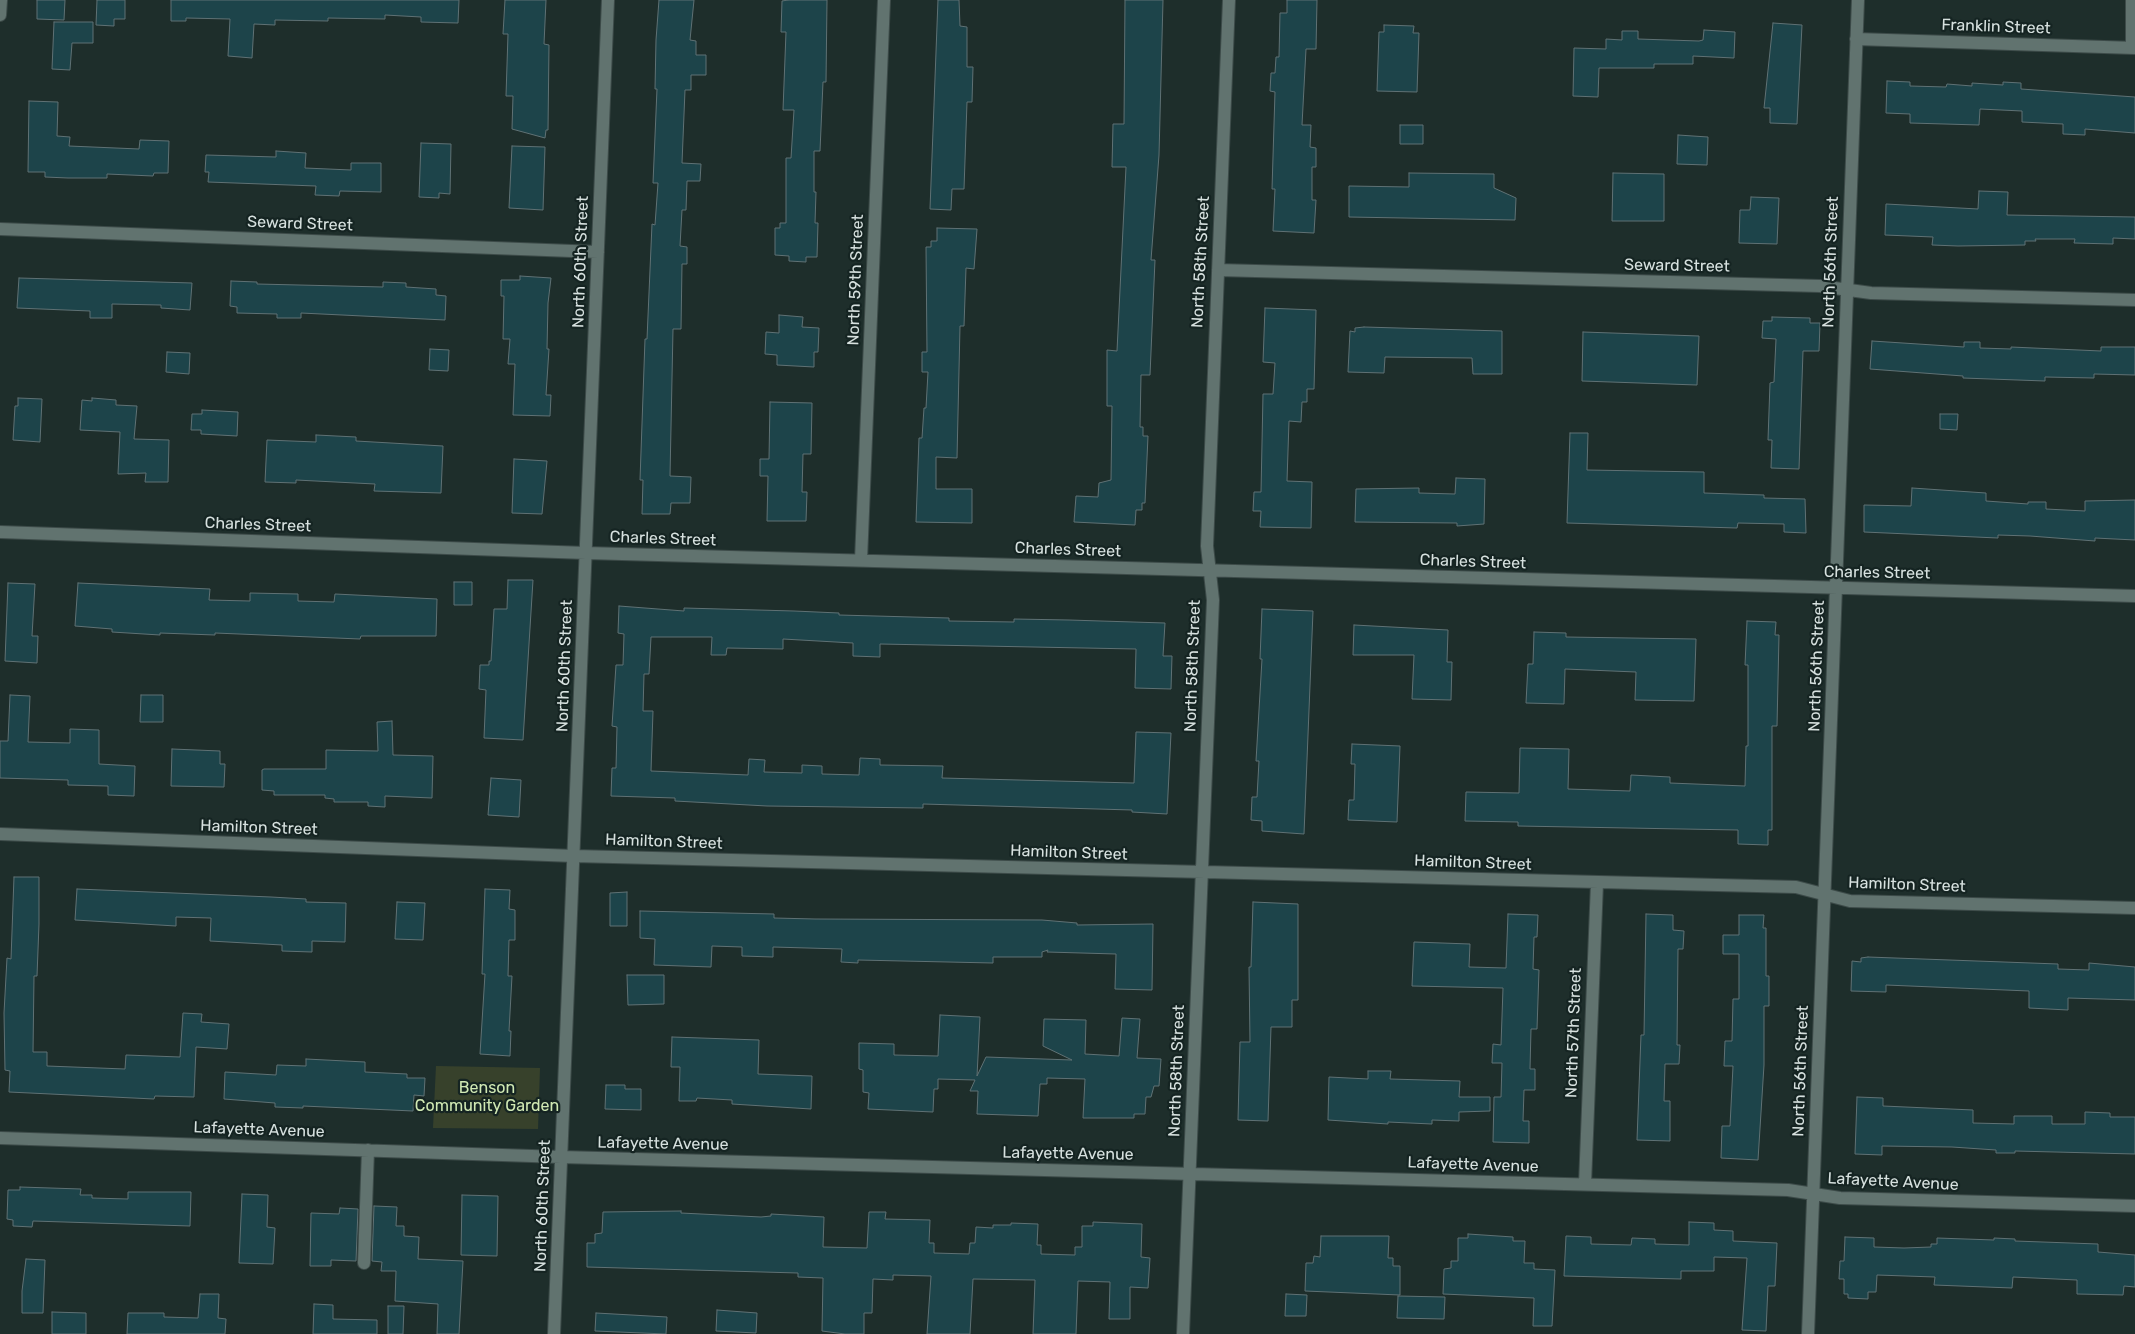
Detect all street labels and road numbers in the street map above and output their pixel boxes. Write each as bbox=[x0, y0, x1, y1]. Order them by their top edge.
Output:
street label: Franklin Street bbox=[1941, 15, 2051, 39]
street label: North 60th Street bbox=[569, 196, 593, 328]
street label: North 58th Street bbox=[1188, 196, 1214, 328]
street label: North 56th Street bbox=[1819, 196, 1843, 328]
street label: Seward Street bbox=[247, 213, 353, 235]
street label: North 59th Street bbox=[844, 214, 868, 346]
street label: Seward Street bbox=[1624, 255, 1730, 277]
street label: Charles Street bbox=[204, 514, 312, 536]
street label: Charles Street bbox=[609, 528, 717, 550]
street label: Charles Street bbox=[1014, 539, 1122, 561]
street label: Charles Street bbox=[1419, 551, 1527, 573]
street label: Charles Street bbox=[1824, 562, 1930, 584]
street label: North 60th Street bbox=[553, 600, 577, 732]
street label: North 58th Street bbox=[1181, 600, 1205, 732]
street label: North 56th Street bbox=[1805, 600, 1829, 732]
street label: Hamilton Street bbox=[200, 816, 318, 840]
street label: Hamilton Street bbox=[605, 830, 723, 854]
street label: Hamilton Street bbox=[1010, 841, 1128, 865]
street label: Hamilton Street bbox=[1414, 851, 1532, 875]
street label: Hamilton Street bbox=[1848, 873, 1966, 897]
street label: North 57th Street bbox=[1562, 968, 1586, 1098]
street label: North 58th Street bbox=[1165, 1005, 1189, 1137]
street label: North 56th Street bbox=[1789, 1005, 1813, 1137]
street label: Lafayette Avenue bbox=[193, 1118, 325, 1142]
street label: Lafayette Avenue bbox=[597, 1133, 729, 1155]
street label: North 60th Street bbox=[531, 1140, 555, 1272]
street label: Lafayette Avenue bbox=[1002, 1143, 1134, 1165]
street label: Lafayette Avenue bbox=[1407, 1153, 1539, 1177]
street label: Lafayette Avenue bbox=[1827, 1169, 1959, 1195]

